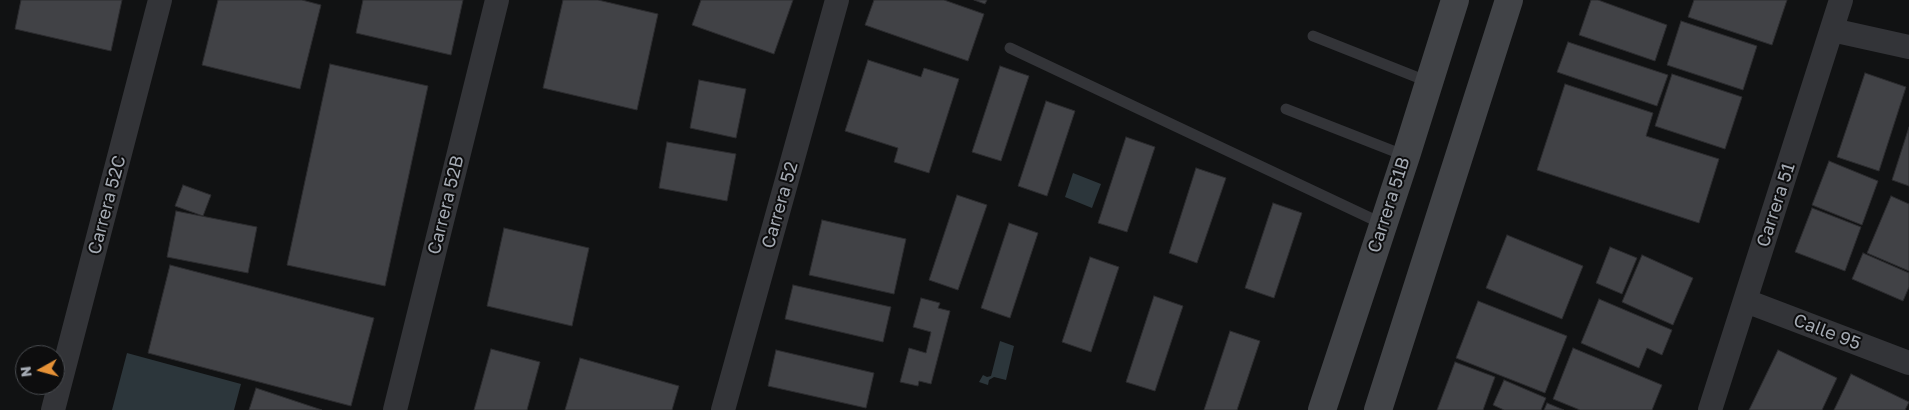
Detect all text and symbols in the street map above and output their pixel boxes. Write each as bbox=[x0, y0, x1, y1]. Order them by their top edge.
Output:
street label: Carrera 52C bbox=[83, 153, 131, 257]
street label: Carrera 52B bbox=[423, 153, 469, 257]
street label: Carrera 51B bbox=[1363, 154, 1415, 256]
street label: Carrera 52 bbox=[757, 159, 803, 251]
street label: Carrera 51 bbox=[1752, 160, 1800, 250]
street label: Calle 95 bbox=[1790, 309, 1864, 355]
north arrow bbox=[15, 345, 65, 395]
text: N bbox=[17, 365, 35, 378]

